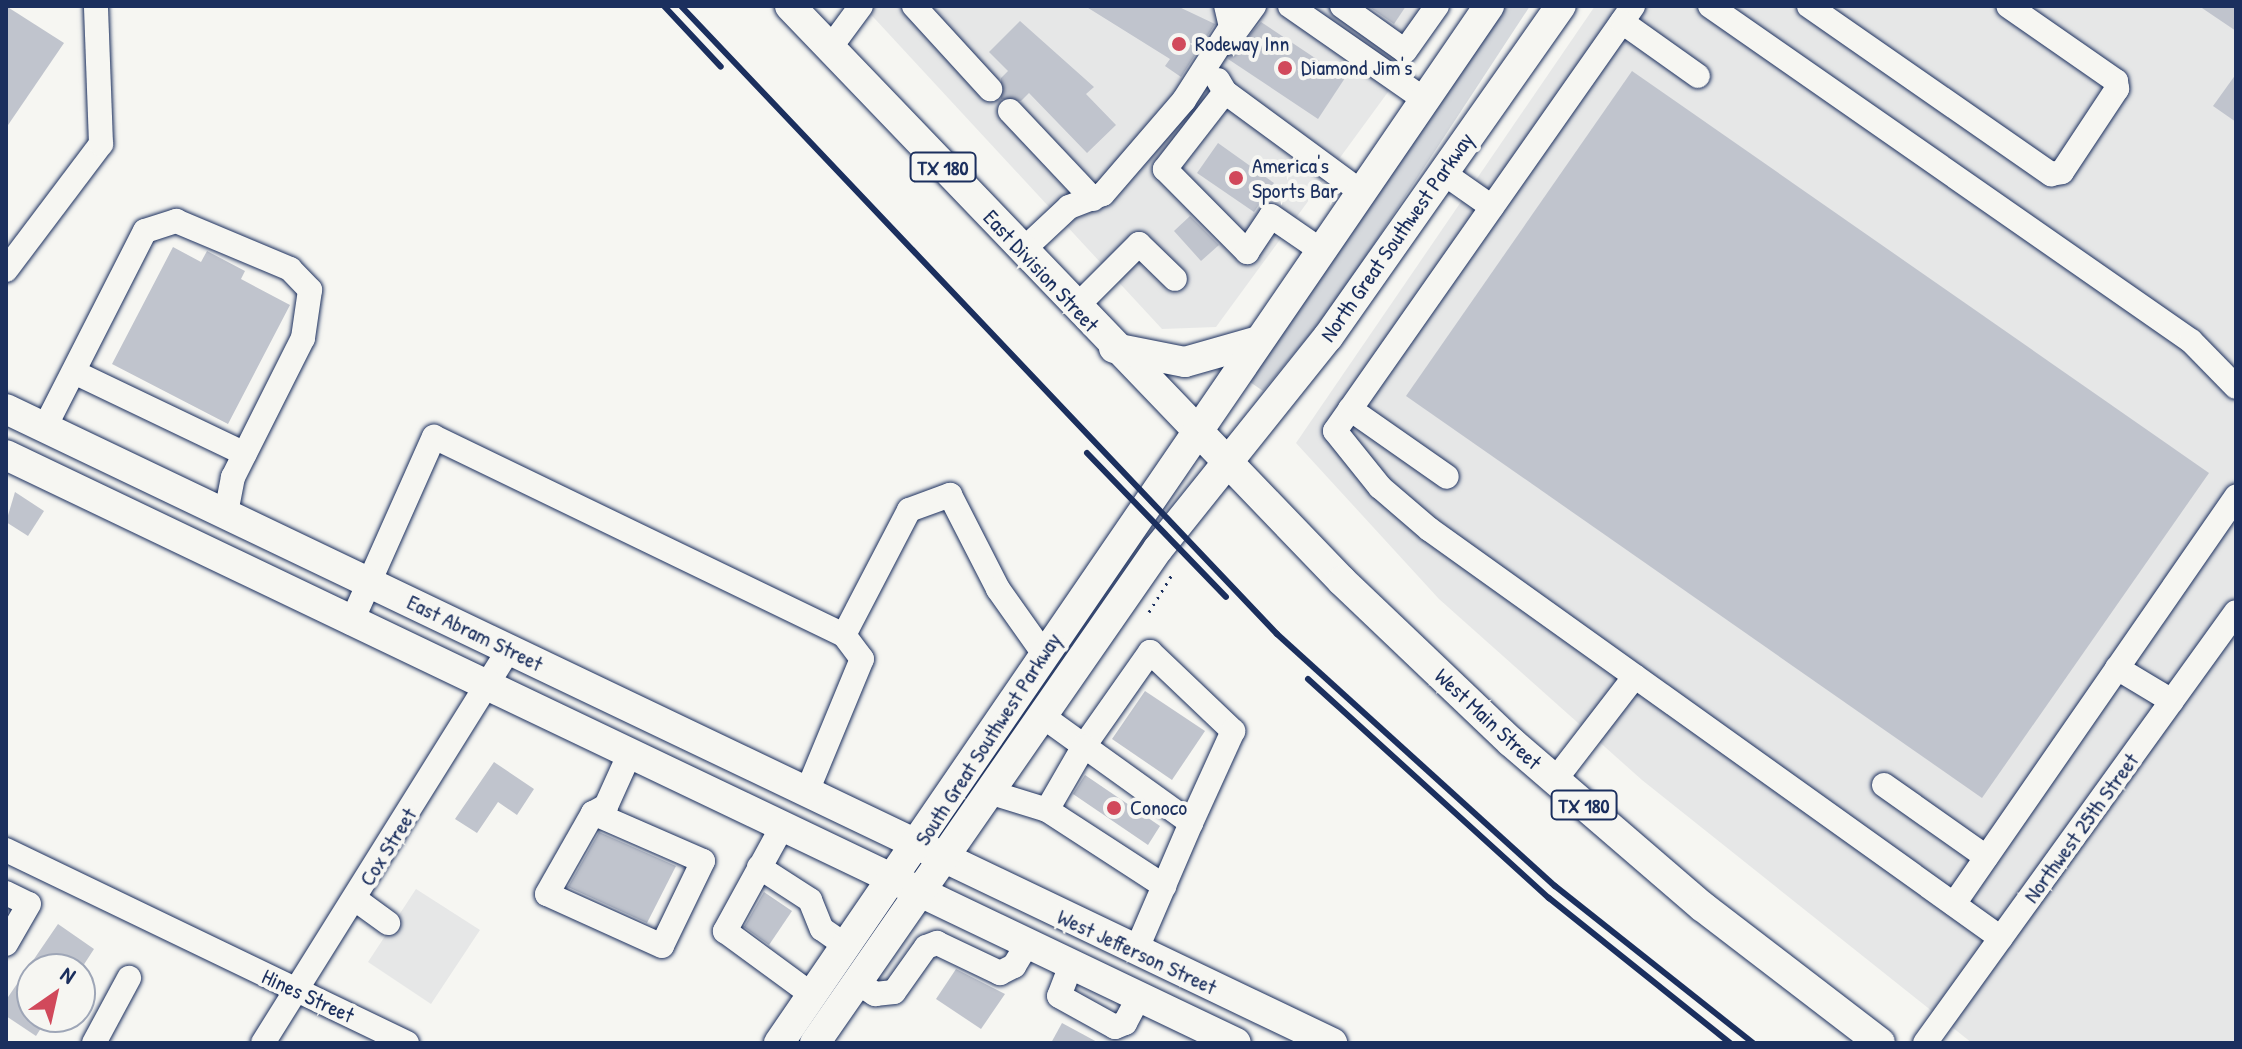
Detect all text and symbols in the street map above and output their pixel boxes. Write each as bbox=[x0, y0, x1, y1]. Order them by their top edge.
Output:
place label: Rodeway Inn bbox=[1195, 31, 1289, 57]
marker: Rodeway Inn bbox=[1170, 35, 1188, 53]
place label: Diamond Jim's bbox=[1301, 55, 1413, 81]
marker: Diamond Jim's bbox=[1276, 59, 1294, 77]
street label: North Great Southwest Parkway bbox=[1315, 127, 1479, 347]
road number: TX 180 bbox=[909, 151, 977, 183]
place label: America's Sports Bar bbox=[1252, 152, 1338, 204]
marker: America's Sports Bar bbox=[1227, 169, 1245, 187]
street label: East Division Street bbox=[978, 205, 1104, 337]
street label: East Abram Street bbox=[403, 589, 547, 677]
street label: South Great Southwest Parkway bbox=[909, 628, 1067, 850]
street label: West Main Street bbox=[1429, 663, 1547, 775]
street label: Northwest 25th Street bbox=[2018, 748, 2144, 908]
road number: TX 180 bbox=[1550, 789, 1618, 821]
place label: Conoco bbox=[1130, 795, 1187, 821]
marker: Conoco bbox=[1105, 799, 1123, 817]
street label: Cox Street bbox=[354, 803, 422, 891]
street label: West Jefferson Street bbox=[1053, 904, 1221, 1000]
north arrow bbox=[16, 953, 96, 1033]
text: N bbox=[55, 959, 82, 990]
street label: Hines Street bbox=[258, 963, 358, 1029]

